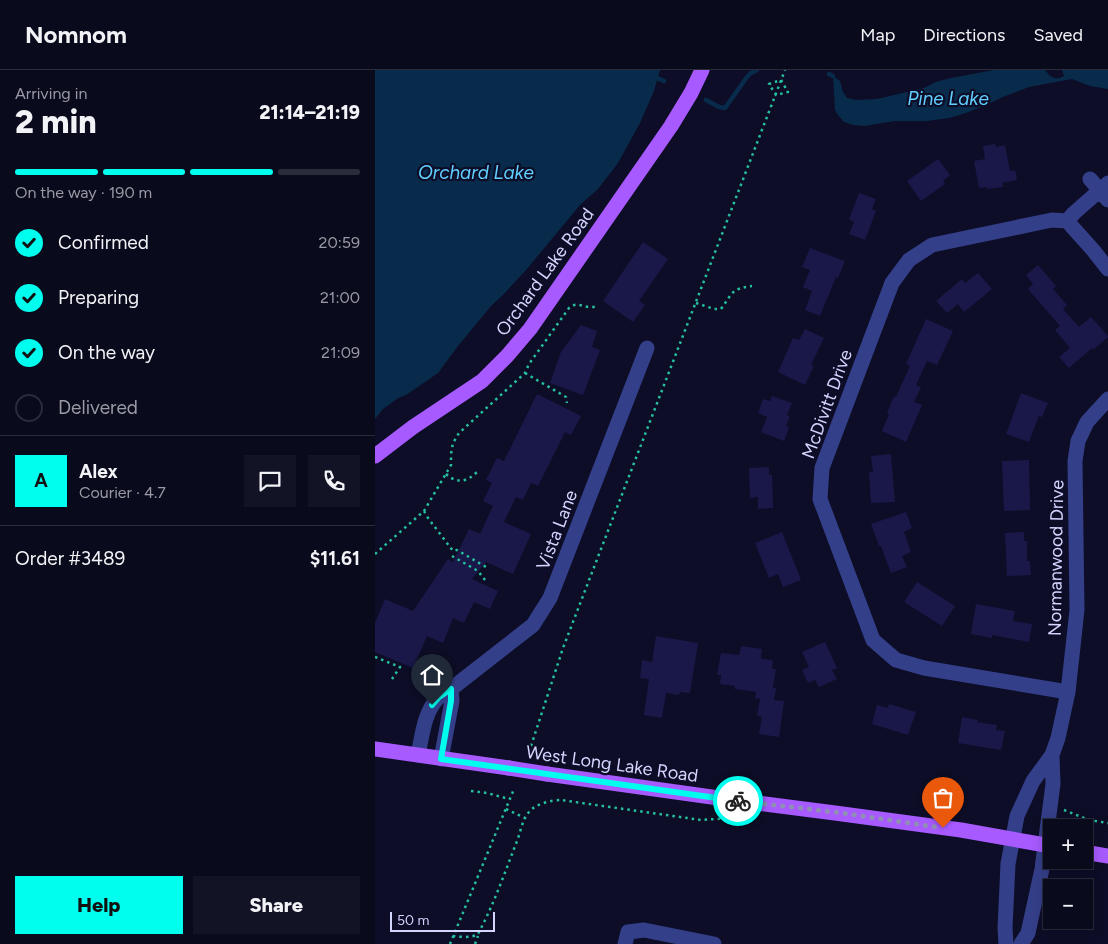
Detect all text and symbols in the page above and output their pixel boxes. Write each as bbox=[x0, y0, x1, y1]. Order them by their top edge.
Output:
text: Nomnom bbox=[25, 20, 127, 49]
text: Map bbox=[860, 24, 895, 46]
text: Directions bbox=[923, 24, 1005, 46]
text: Saved bbox=[1033, 24, 1083, 46]
text: Arriving in bbox=[15, 84, 87, 103]
water label: Pine Lake bbox=[907, 87, 989, 110]
text: 21:14–21:19 bbox=[259, 101, 360, 124]
text: 2 min bbox=[15, 103, 97, 141]
water label: Orchard Lake bbox=[418, 161, 535, 184]
text: On the way · 190 m bbox=[15, 183, 152, 202]
street label: Orchard Lake Road bbox=[491, 204, 599, 340]
icon: check bbox=[15, 229, 43, 257]
text: Confirmed bbox=[58, 231, 149, 254]
text: 20:59 bbox=[318, 233, 360, 252]
icon: check bbox=[15, 284, 43, 312]
text: Preparing bbox=[58, 286, 139, 309]
text: 21:00 bbox=[320, 288, 360, 307]
icon: check bbox=[15, 339, 43, 367]
text: On the way bbox=[58, 341, 155, 364]
text: 21:09 bbox=[321, 343, 360, 362]
street label: McDivitt Drive bbox=[797, 346, 857, 462]
text: Delivered bbox=[58, 396, 138, 419]
button: chat bbox=[244, 455, 296, 507]
button: phone bbox=[308, 455, 360, 507]
text: Alex bbox=[79, 460, 118, 483]
text: A bbox=[34, 469, 48, 492]
street label: Normanwood Drive bbox=[1044, 480, 1068, 636]
text: Courier · 4.7 bbox=[79, 483, 166, 502]
street label: Vista Lane bbox=[532, 487, 582, 573]
text: Order #3489 bbox=[15, 547, 125, 570]
text: $11.61 bbox=[310, 547, 360, 570]
pin bbox=[411, 654, 453, 705]
icon: home bbox=[418, 661, 446, 689]
street label: West Long Lake Road bbox=[524, 741, 700, 787]
courier bbox=[713, 776, 763, 826]
pin bbox=[922, 777, 964, 828]
icon: bag bbox=[929, 784, 957, 812]
icon: bike bbox=[724, 787, 752, 815]
map controls bbox=[1043, 819, 1093, 929]
button: + bbox=[1043, 819, 1093, 869]
button: Help bbox=[15, 876, 183, 934]
button: Share bbox=[193, 876, 360, 934]
button: − bbox=[1043, 879, 1093, 929]
scale bar bbox=[390, 909, 495, 932]
text: 50 m bbox=[397, 912, 429, 929]

